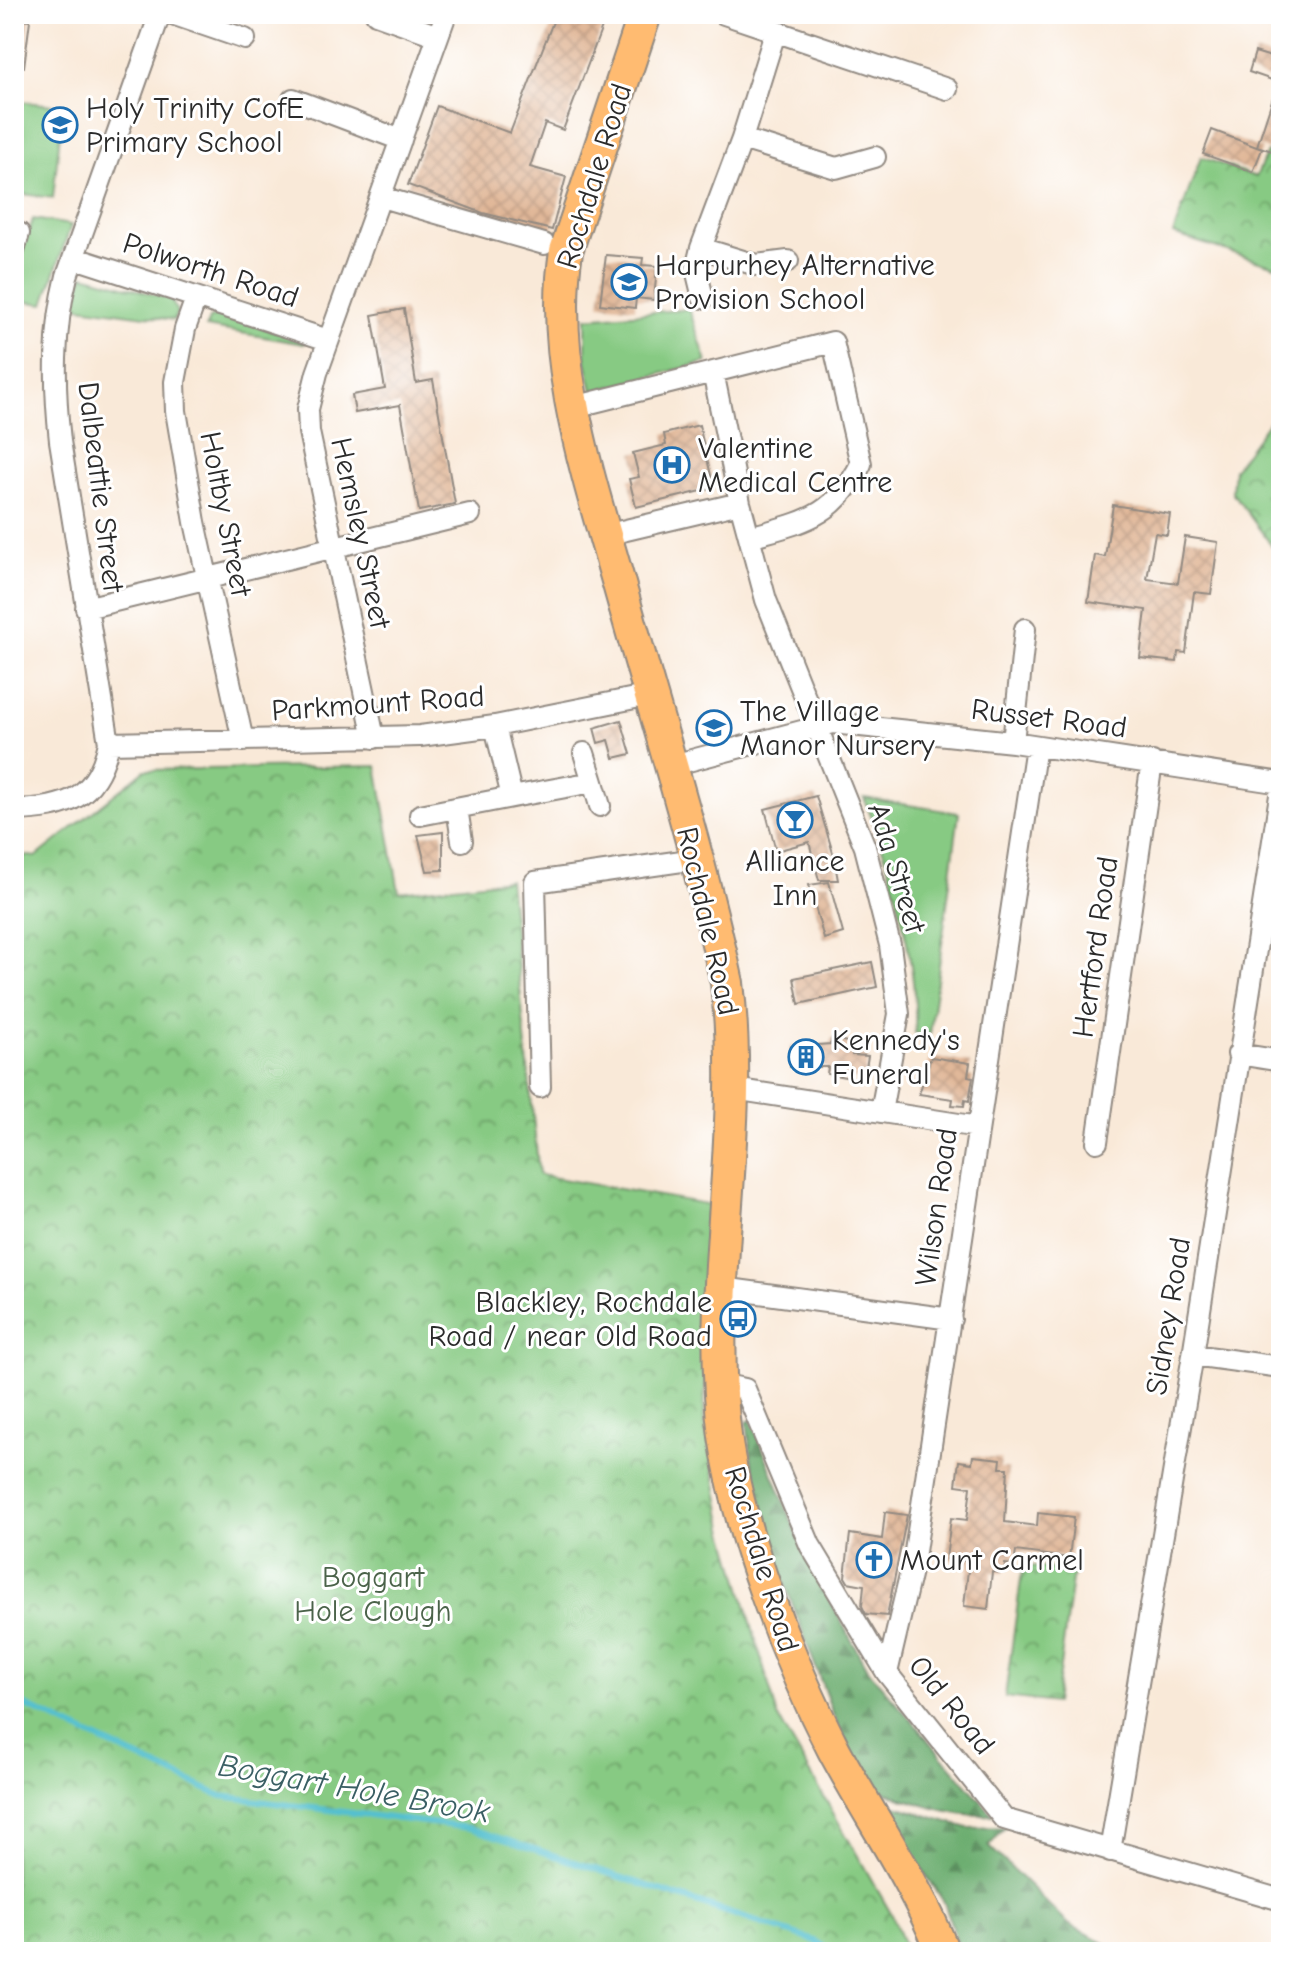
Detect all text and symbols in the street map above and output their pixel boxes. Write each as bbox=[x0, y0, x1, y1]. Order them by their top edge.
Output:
street label: Rochdale Road bbox=[550, 79, 639, 273]
place label: Holy Trinity CofE Primary School bbox=[86, 91, 304, 160]
school or university icon: Holy Trinity CofE Primary School bbox=[41, 106, 79, 144]
street label: Polworth Road bbox=[119, 226, 303, 315]
place label: Harpurhey Alternative Provision School bbox=[655, 248, 935, 317]
school or university icon: Harpurhey Alternative Provision School bbox=[610, 263, 648, 301]
street label: Dalbeattie Street bbox=[70, 380, 131, 596]
street label: Holtby Street bbox=[192, 429, 259, 601]
place label: Valentine Medical Centre bbox=[698, 431, 892, 500]
street label: Hemsley Street bbox=[323, 435, 398, 633]
hospital icon: Valentine Medical Centre bbox=[653, 446, 691, 484]
street label: Parkmount Road bbox=[270, 679, 486, 728]
street label: Russet Road bbox=[969, 692, 1129, 745]
place label: The Village Manor Nursery bbox=[740, 694, 935, 763]
school or university icon: The Village Manor Nursery bbox=[695, 709, 733, 747]
street label: Ada Street bbox=[860, 799, 933, 939]
bar icon: Alliance Inn bbox=[776, 801, 814, 839]
street label: Rochdale Road bbox=[669, 824, 746, 1018]
place label: Alliance Inn bbox=[746, 844, 844, 913]
street label: Hertford Road bbox=[1065, 854, 1126, 1040]
place label: Kennedy's Funeral bbox=[832, 1023, 960, 1092]
building icon: Kennedy's Funeral bbox=[787, 1038, 825, 1076]
street label: Wilson Road bbox=[908, 1126, 965, 1288]
street label: Sidney Road bbox=[1139, 1235, 1198, 1397]
place label: Blackley, Rochdale Road / near Old Road bbox=[429, 1285, 712, 1354]
bus stop icon: Blackley, Rochdale Road / near Old Road bbox=[719, 1300, 757, 1338]
street label: Rochdale Road bbox=[717, 1462, 806, 1656]
church icon: Mount Carmel bbox=[855, 1541, 893, 1579]
place label: Mount Carmel bbox=[900, 1543, 1084, 1578]
park label: Boggart Hole Clough bbox=[294, 1560, 452, 1629]
street label: Old Road bbox=[901, 1649, 1002, 1762]
water label: Boggart Hole Brook bbox=[215, 1746, 493, 1831]

